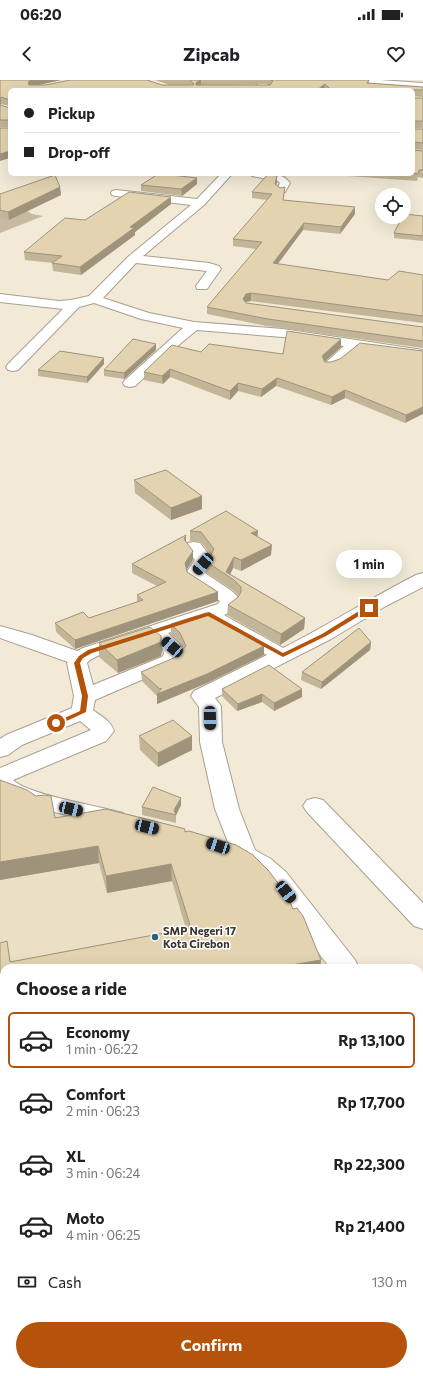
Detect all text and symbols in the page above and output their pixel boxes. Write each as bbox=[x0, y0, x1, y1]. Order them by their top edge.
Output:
text: 06:20 bbox=[20, 5, 62, 23]
icon: back bbox=[16, 43, 38, 65]
text: Zipcab bbox=[183, 43, 240, 65]
icon: heart bbox=[385, 43, 407, 65]
text: Pickup bbox=[48, 104, 95, 122]
text: Drop-off bbox=[48, 143, 110, 161]
map controls bbox=[375, 188, 411, 224]
button: locate bbox=[375, 188, 411, 224]
callout: 1 min bbox=[336, 550, 402, 578]
car bbox=[191, 551, 215, 577]
text: 1 min bbox=[354, 556, 384, 572]
route end bbox=[360, 599, 378, 617]
car bbox=[159, 635, 185, 659]
car bbox=[204, 706, 216, 730]
route start bbox=[47, 714, 65, 732]
car bbox=[58, 800, 84, 818]
car bbox=[134, 818, 160, 836]
car bbox=[205, 837, 231, 855]
car bbox=[274, 879, 298, 905]
place label: SMP Negeri 17 Kota Cirebon bbox=[163, 924, 236, 950]
marker: SMP Negeri 17 Kota Cirebon bbox=[150, 932, 160, 942]
text: Choose a ride bbox=[16, 977, 127, 999]
icon: car bbox=[18, 1022, 54, 1058]
text: Economy bbox=[66, 1023, 130, 1041]
text: Rp 13,100 bbox=[338, 1031, 405, 1049]
text: 1 min · 06:22 bbox=[66, 1041, 138, 1057]
icon: car bbox=[18, 1084, 54, 1120]
text: Comfort bbox=[66, 1085, 126, 1103]
text: Rp 17,700 bbox=[337, 1093, 405, 1111]
text: 2 min · 06:23 bbox=[66, 1103, 140, 1119]
icon: car bbox=[18, 1146, 54, 1182]
text: XL bbox=[66, 1147, 85, 1165]
text: Rp 22,300 bbox=[333, 1155, 405, 1173]
text: 3 min · 06:24 bbox=[66, 1165, 140, 1181]
icon: car bbox=[18, 1208, 54, 1244]
text: Moto bbox=[66, 1209, 105, 1227]
text: Rp 21,400 bbox=[335, 1217, 405, 1235]
text: 4 min · 06:25 bbox=[66, 1227, 141, 1243]
icon: cash bbox=[16, 1271, 38, 1293]
text: Cash bbox=[48, 1273, 82, 1291]
text: 130 m bbox=[372, 1274, 407, 1290]
button: Confirm bbox=[16, 1322, 407, 1368]

